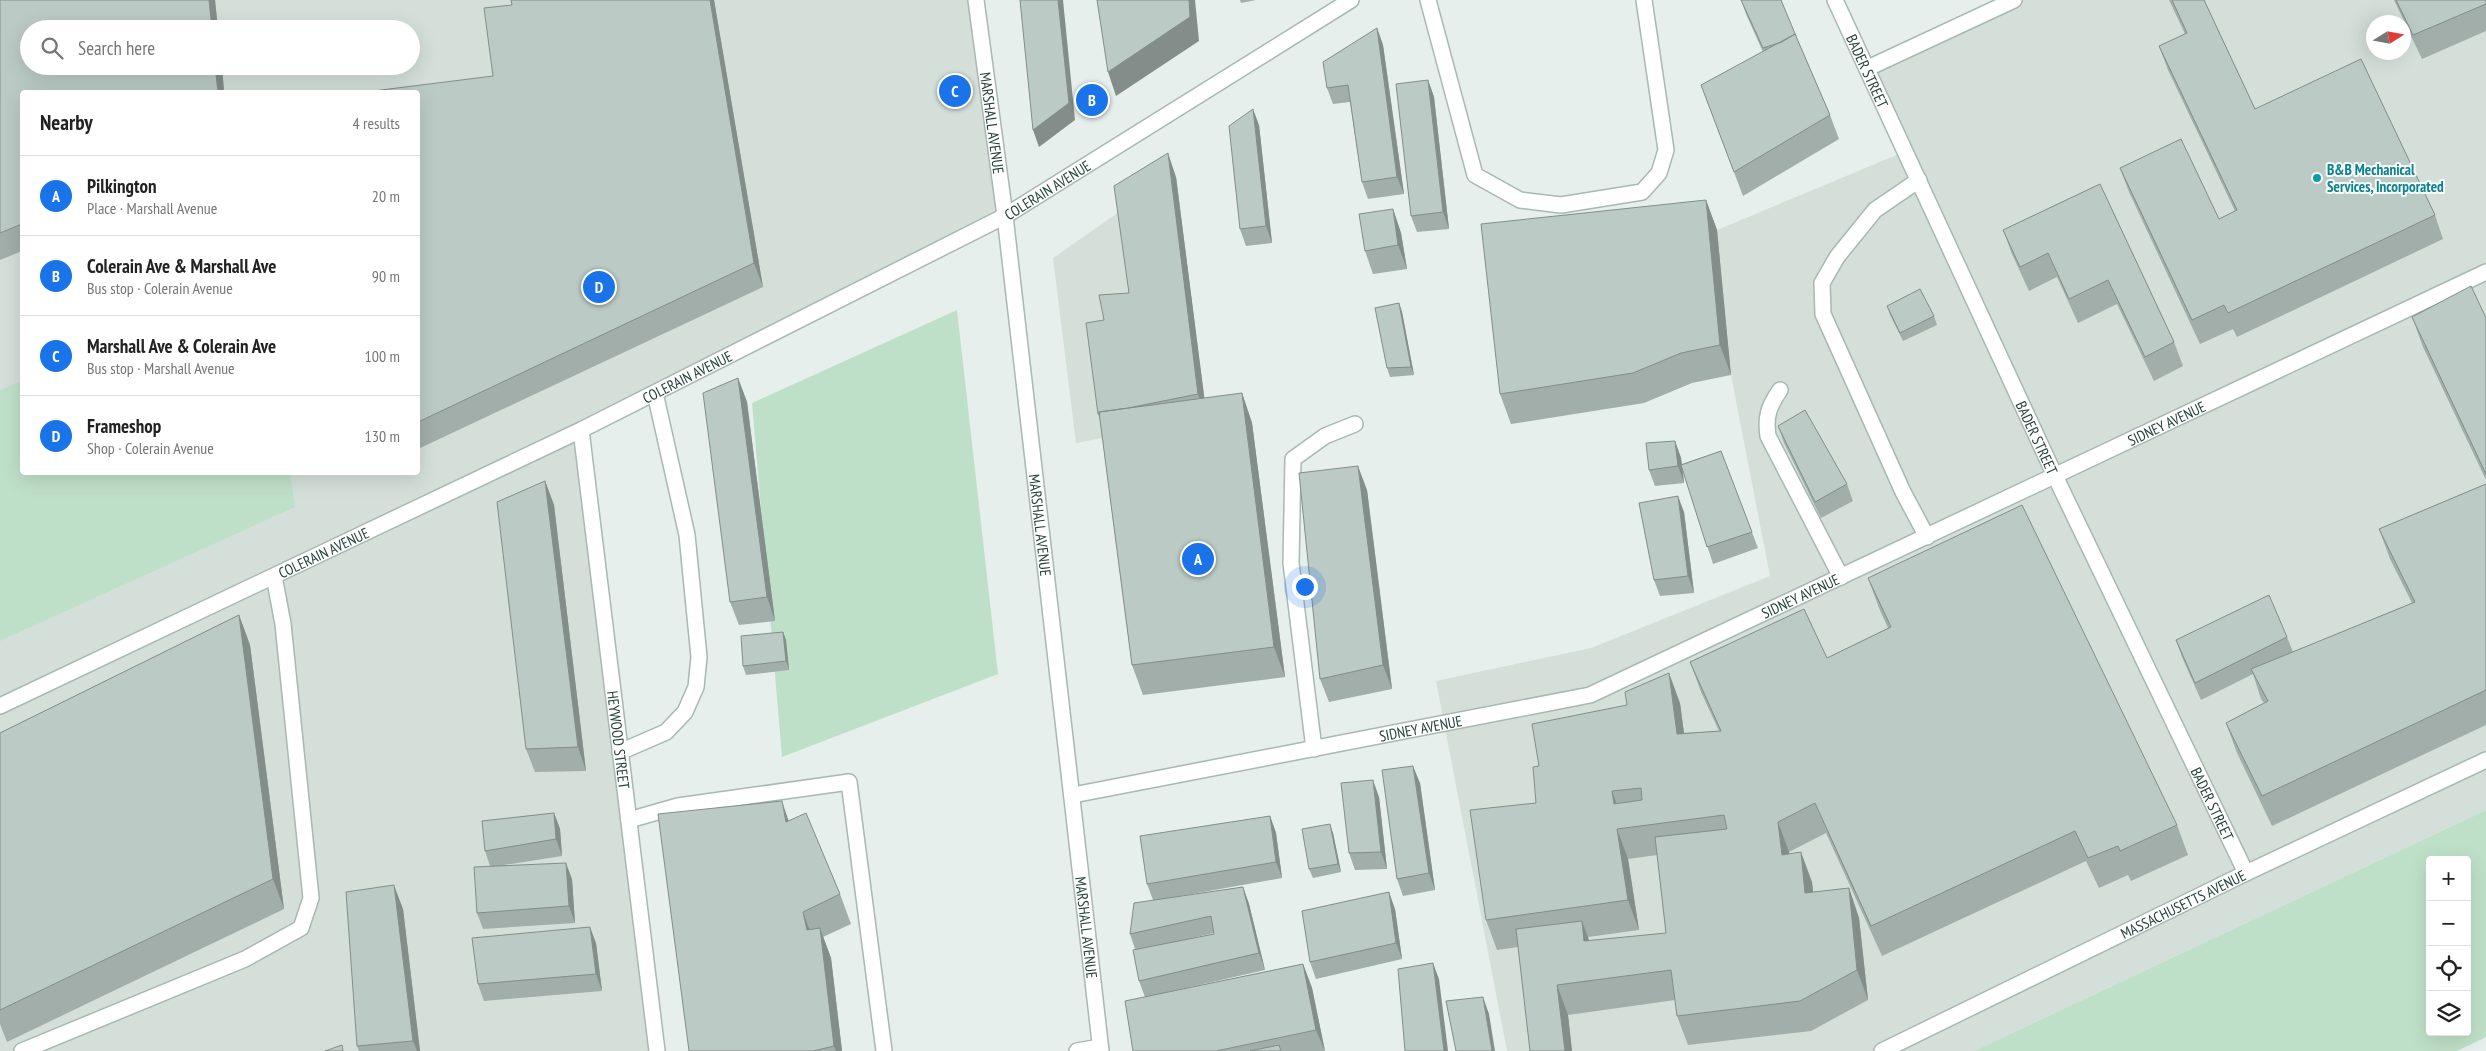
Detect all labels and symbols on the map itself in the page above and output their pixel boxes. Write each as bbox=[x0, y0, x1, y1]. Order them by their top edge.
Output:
north arrow bbox=[2366, 15, 2411, 60]
street label: BADER STREET bbox=[1843, 31, 1893, 111]
street label: MARSHALL AVENUE bbox=[976, 71, 1009, 175]
pin: C bbox=[939, 72, 971, 110]
pin: B bbox=[1076, 81, 1108, 119]
street label: COLERAIN AVENUE bbox=[1001, 156, 1094, 224]
place label: B&B Mechanical Services, Incorporated bbox=[2327, 160, 2444, 196]
marker: B&B Mechanical Services, Incorporated bbox=[2311, 172, 2323, 184]
pin: D bbox=[583, 268, 615, 306]
street label: COLERAIN AVENUE bbox=[639, 346, 735, 407]
street label: SIDNEY AVENUE bbox=[2124, 396, 2208, 449]
street label: BADER STREET bbox=[2012, 398, 2062, 478]
street label: MARSHALL AVENUE bbox=[1025, 473, 1056, 577]
street label: COLERAIN AVENUE bbox=[275, 523, 372, 582]
pin: A bbox=[1182, 540, 1214, 578]
street label: SIDNEY AVENUE bbox=[1758, 569, 1842, 622]
your location bbox=[1292, 574, 1318, 600]
street label: HEYWOOD STREET bbox=[603, 690, 634, 790]
street label: SIDNEY AVENUE bbox=[1378, 710, 1464, 745]
street label: BADER STREET bbox=[2187, 764, 2238, 844]
street label: MASSACHUSETTS AVENUE bbox=[2117, 865, 2249, 942]
street label: MARSHALL AVENUE bbox=[1072, 875, 1102, 979]

